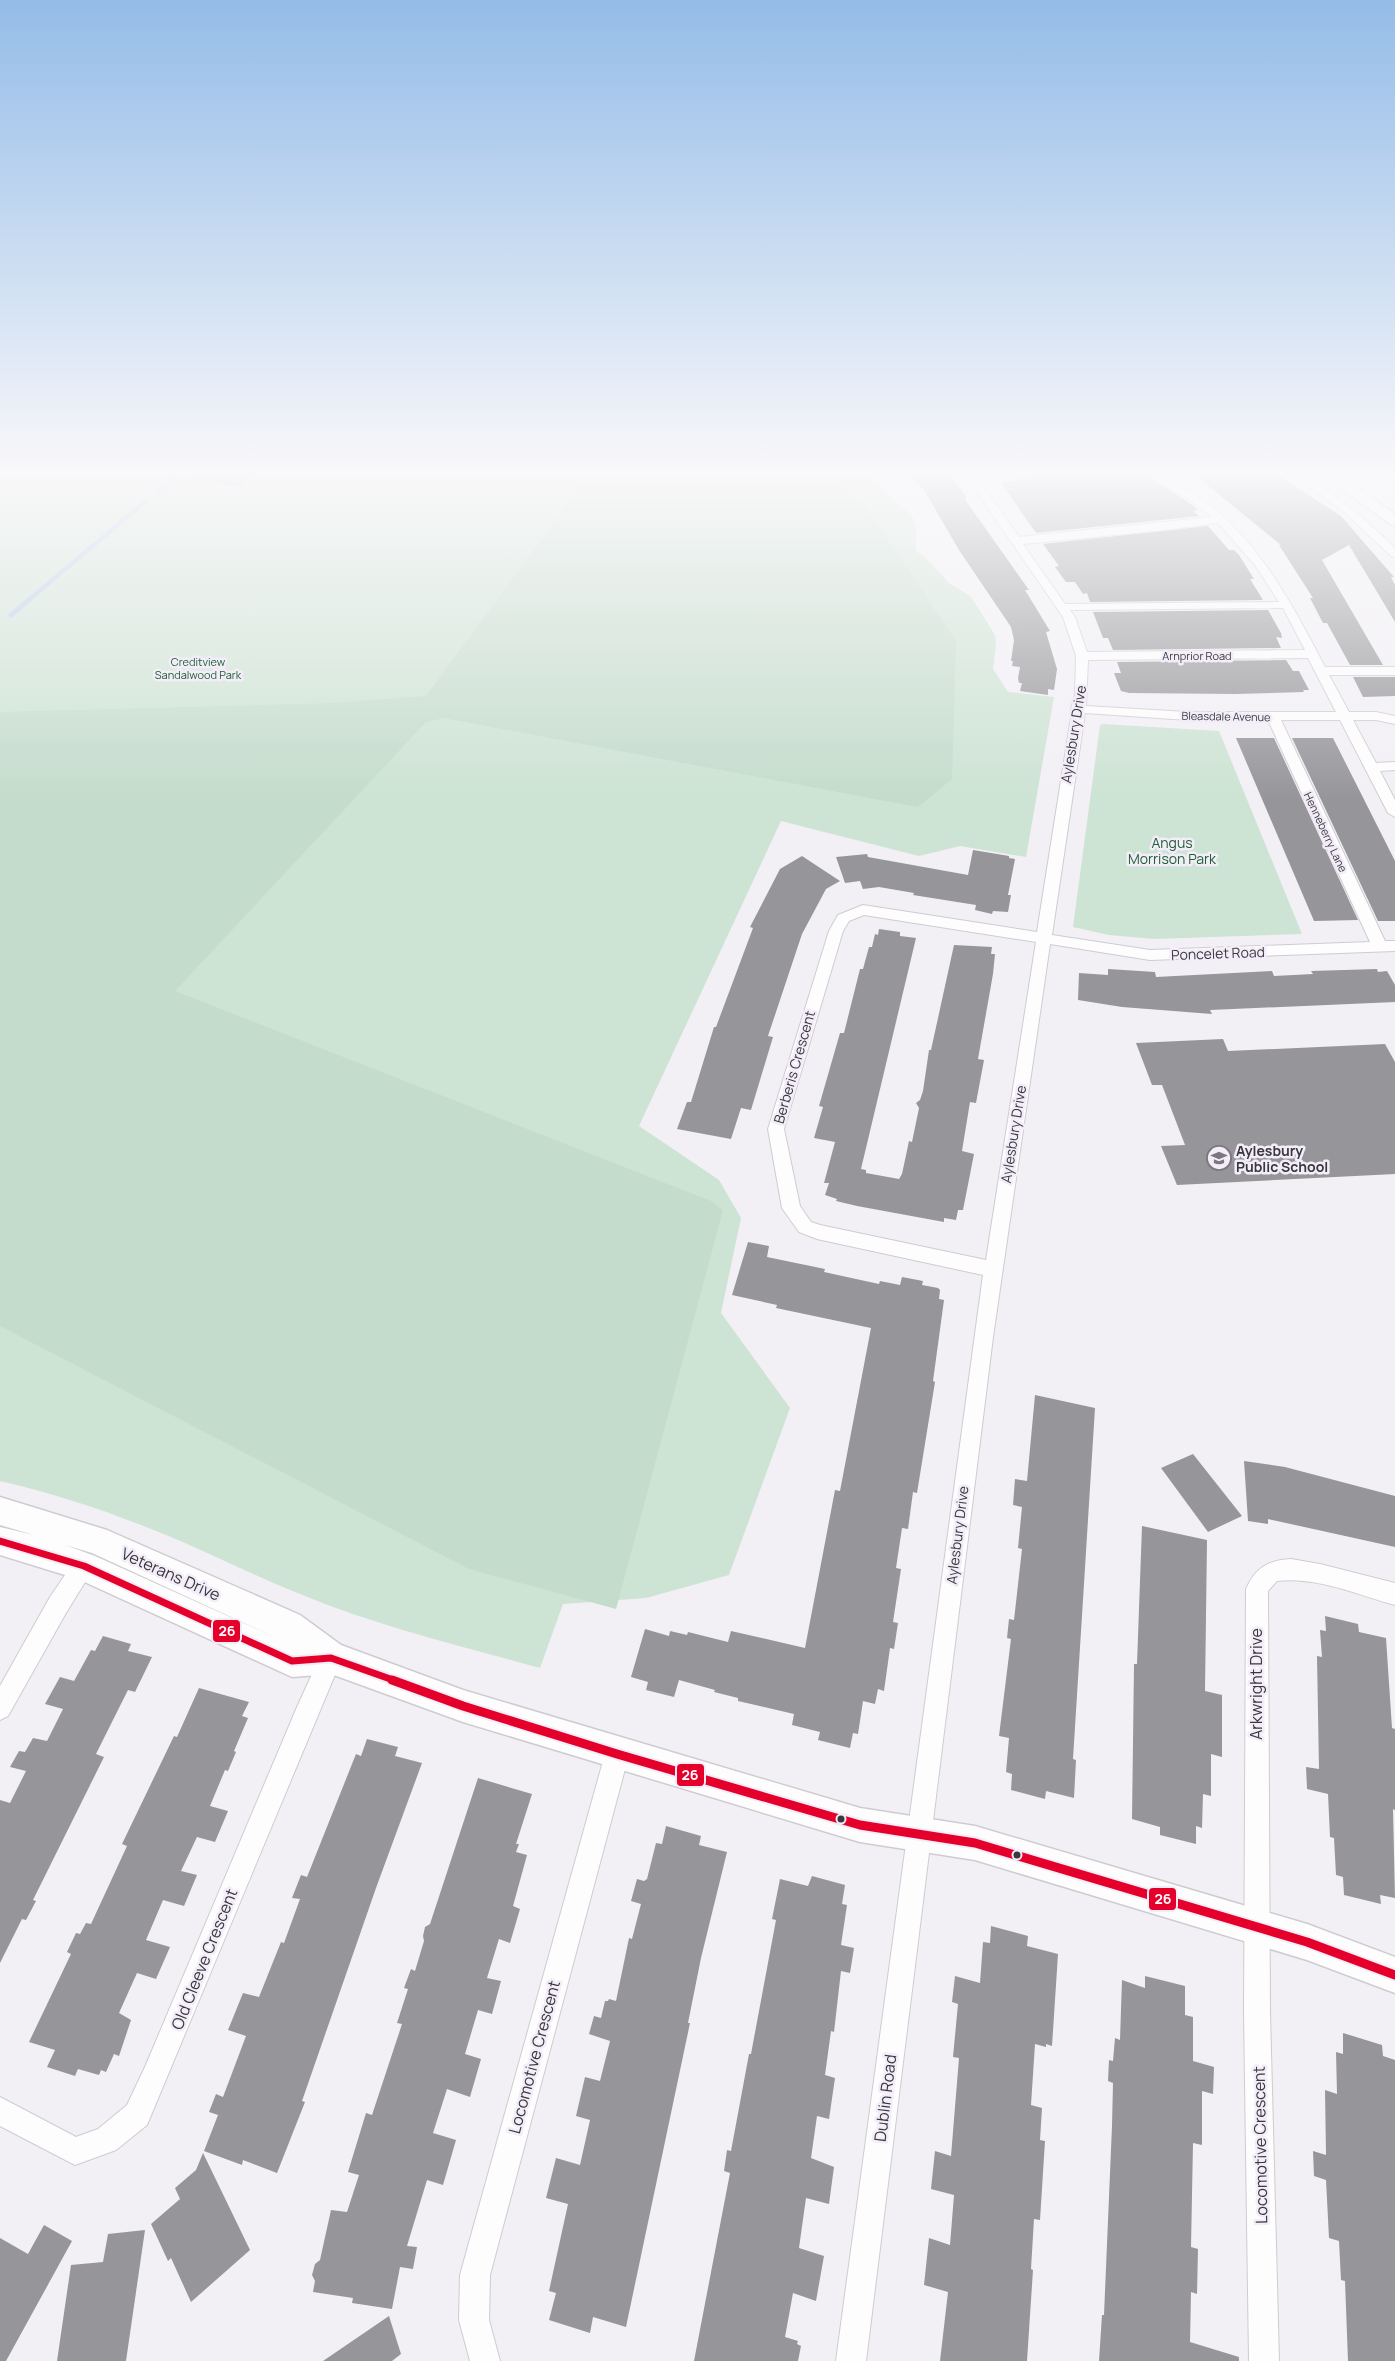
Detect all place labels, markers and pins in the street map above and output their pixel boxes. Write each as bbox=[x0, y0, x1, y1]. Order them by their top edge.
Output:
place label: Aylesbury Public School bbox=[1236, 1141, 1328, 1176]
school or university icon: Aylesbury Public School bbox=[1206, 1145, 1232, 1171]
unlabelled marker bbox=[836, 1814, 846, 1824]
unlabelled marker bbox=[1012, 1850, 1022, 1860]

